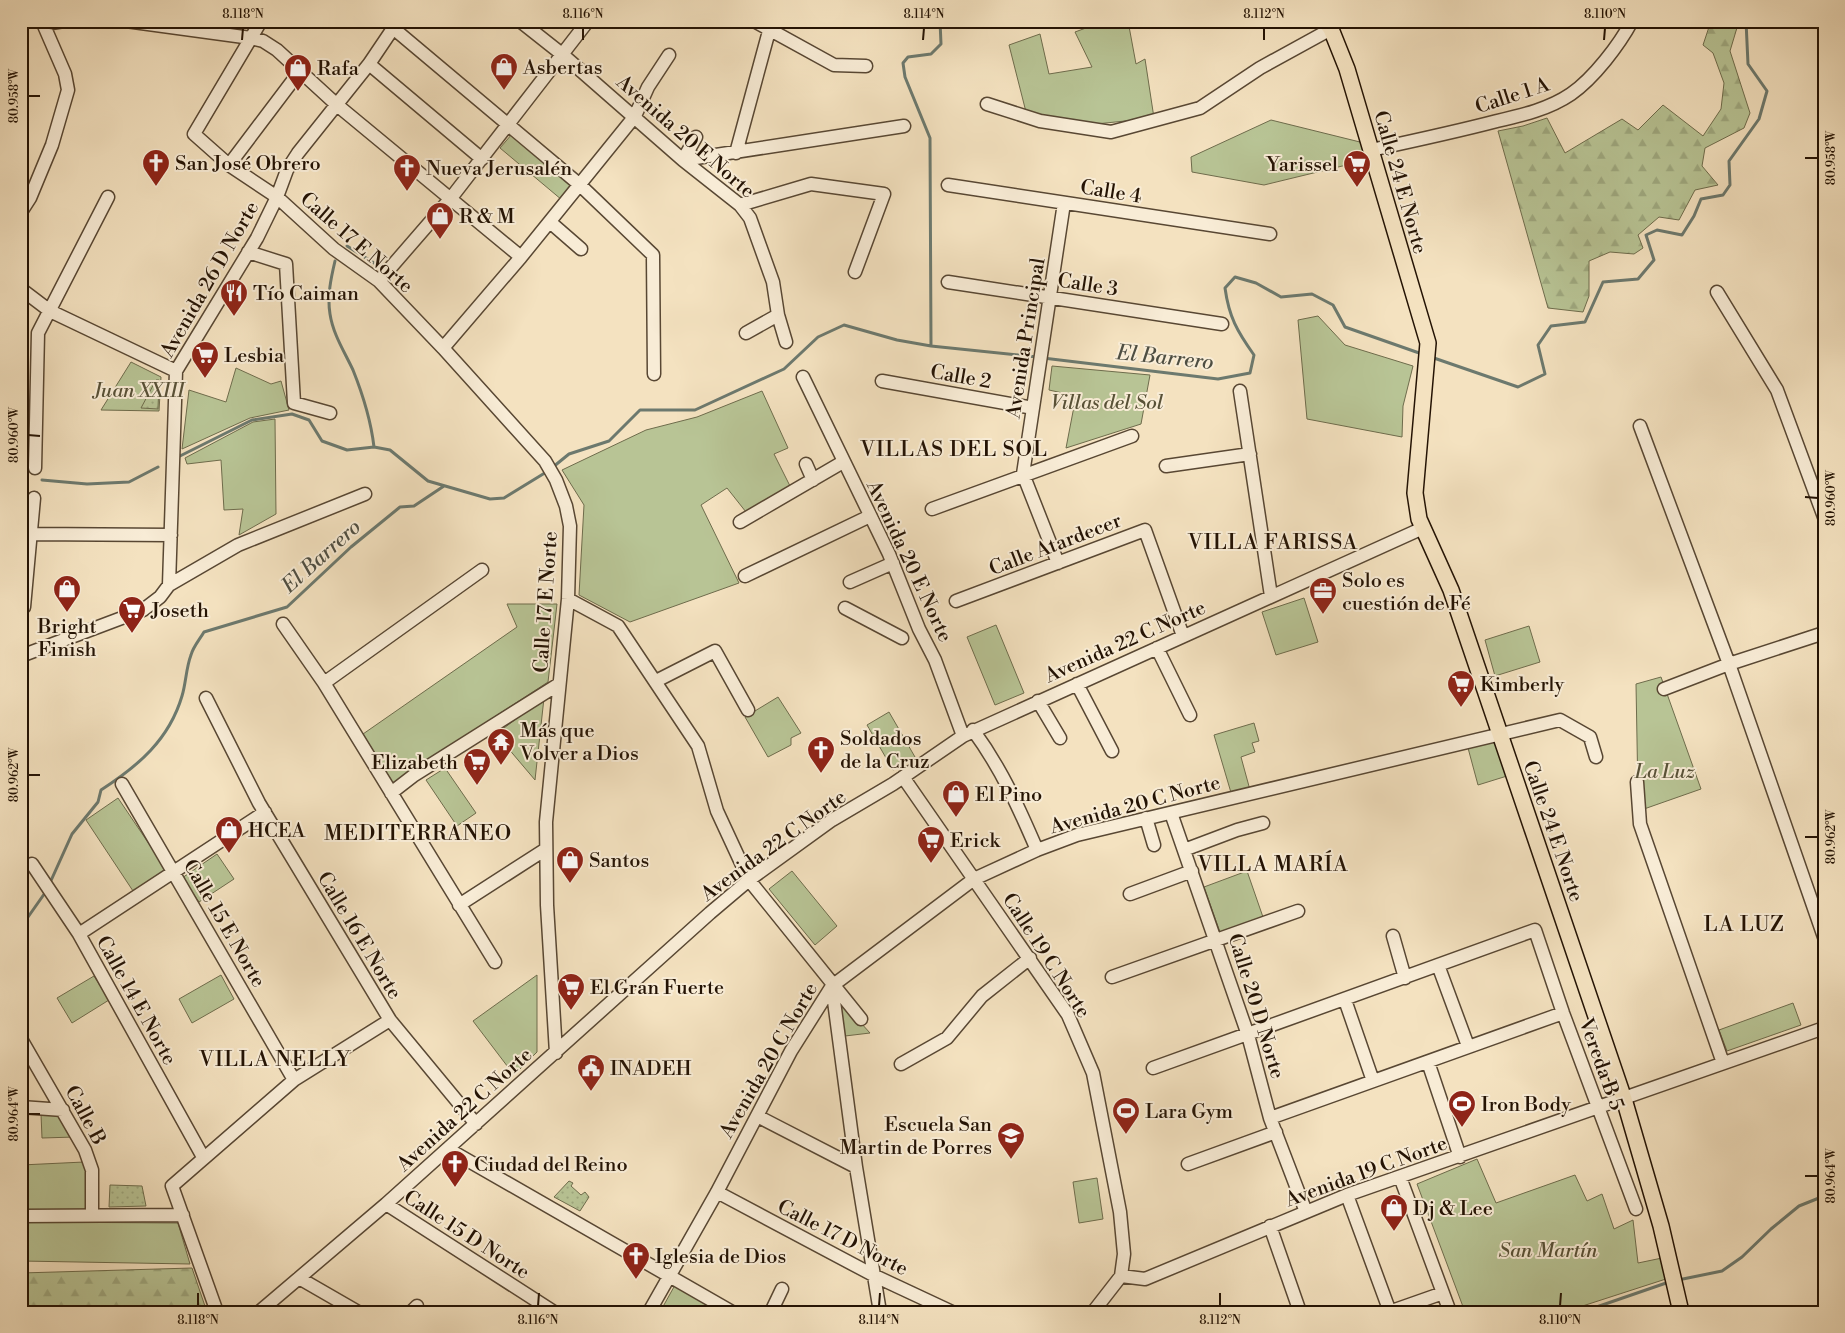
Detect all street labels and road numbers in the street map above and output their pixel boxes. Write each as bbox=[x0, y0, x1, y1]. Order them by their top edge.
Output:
street label: Avenida 20 E Norte bbox=[610, 69, 759, 204]
street label: Calle 1 A bbox=[1472, 72, 1554, 120]
street label: Calle 24 E Norte bbox=[1367, 108, 1432, 257]
street label: Calle 4 bbox=[1078, 175, 1143, 210]
street label: Calle 17 E Norte bbox=[294, 187, 418, 299]
street label: Avenida 26 D Norte bbox=[155, 197, 265, 363]
street label: Avenida Principal bbox=[1001, 256, 1052, 421]
street label: Calle 3 bbox=[1056, 268, 1120, 303]
street label: Calle 2 bbox=[928, 360, 993, 395]
street label: Avenida 20 E Norte bbox=[860, 476, 957, 646]
street label: Calle Atardecer bbox=[986, 509, 1126, 582]
street label: Calle 17 E Norte bbox=[529, 531, 564, 674]
street label: Avenida 22 C Norte bbox=[1040, 596, 1210, 689]
street label: Calle 24 E Norte bbox=[1517, 758, 1588, 905]
street label: Avenida 20 C Norte bbox=[1046, 771, 1223, 840]
street label: Avenida 22 C Norte bbox=[696, 785, 851, 908]
street label: Calle 15 E Norte bbox=[177, 855, 270, 992]
street label: Calle 16 E Norte bbox=[311, 868, 407, 1004]
street label: Calle 19 C Norte bbox=[996, 889, 1095, 1023]
street label: Calle 20 D Norte bbox=[1222, 931, 1290, 1082]
street label: Calle 14 E Norte bbox=[90, 932, 181, 1070]
street label: Avenida 20 C Norte bbox=[714, 979, 824, 1144]
street label: Vereda B 5 bbox=[1572, 1014, 1629, 1114]
street label: Avenida 22 C Norte bbox=[391, 1043, 538, 1178]
street label: Calle B bbox=[59, 1082, 111, 1150]
street label: Avenida 19 C Norte bbox=[1281, 1131, 1451, 1214]
street label: Calle 15 D Norte bbox=[398, 1185, 534, 1285]
street label: Calle 17 D Norte bbox=[773, 1195, 912, 1282]

